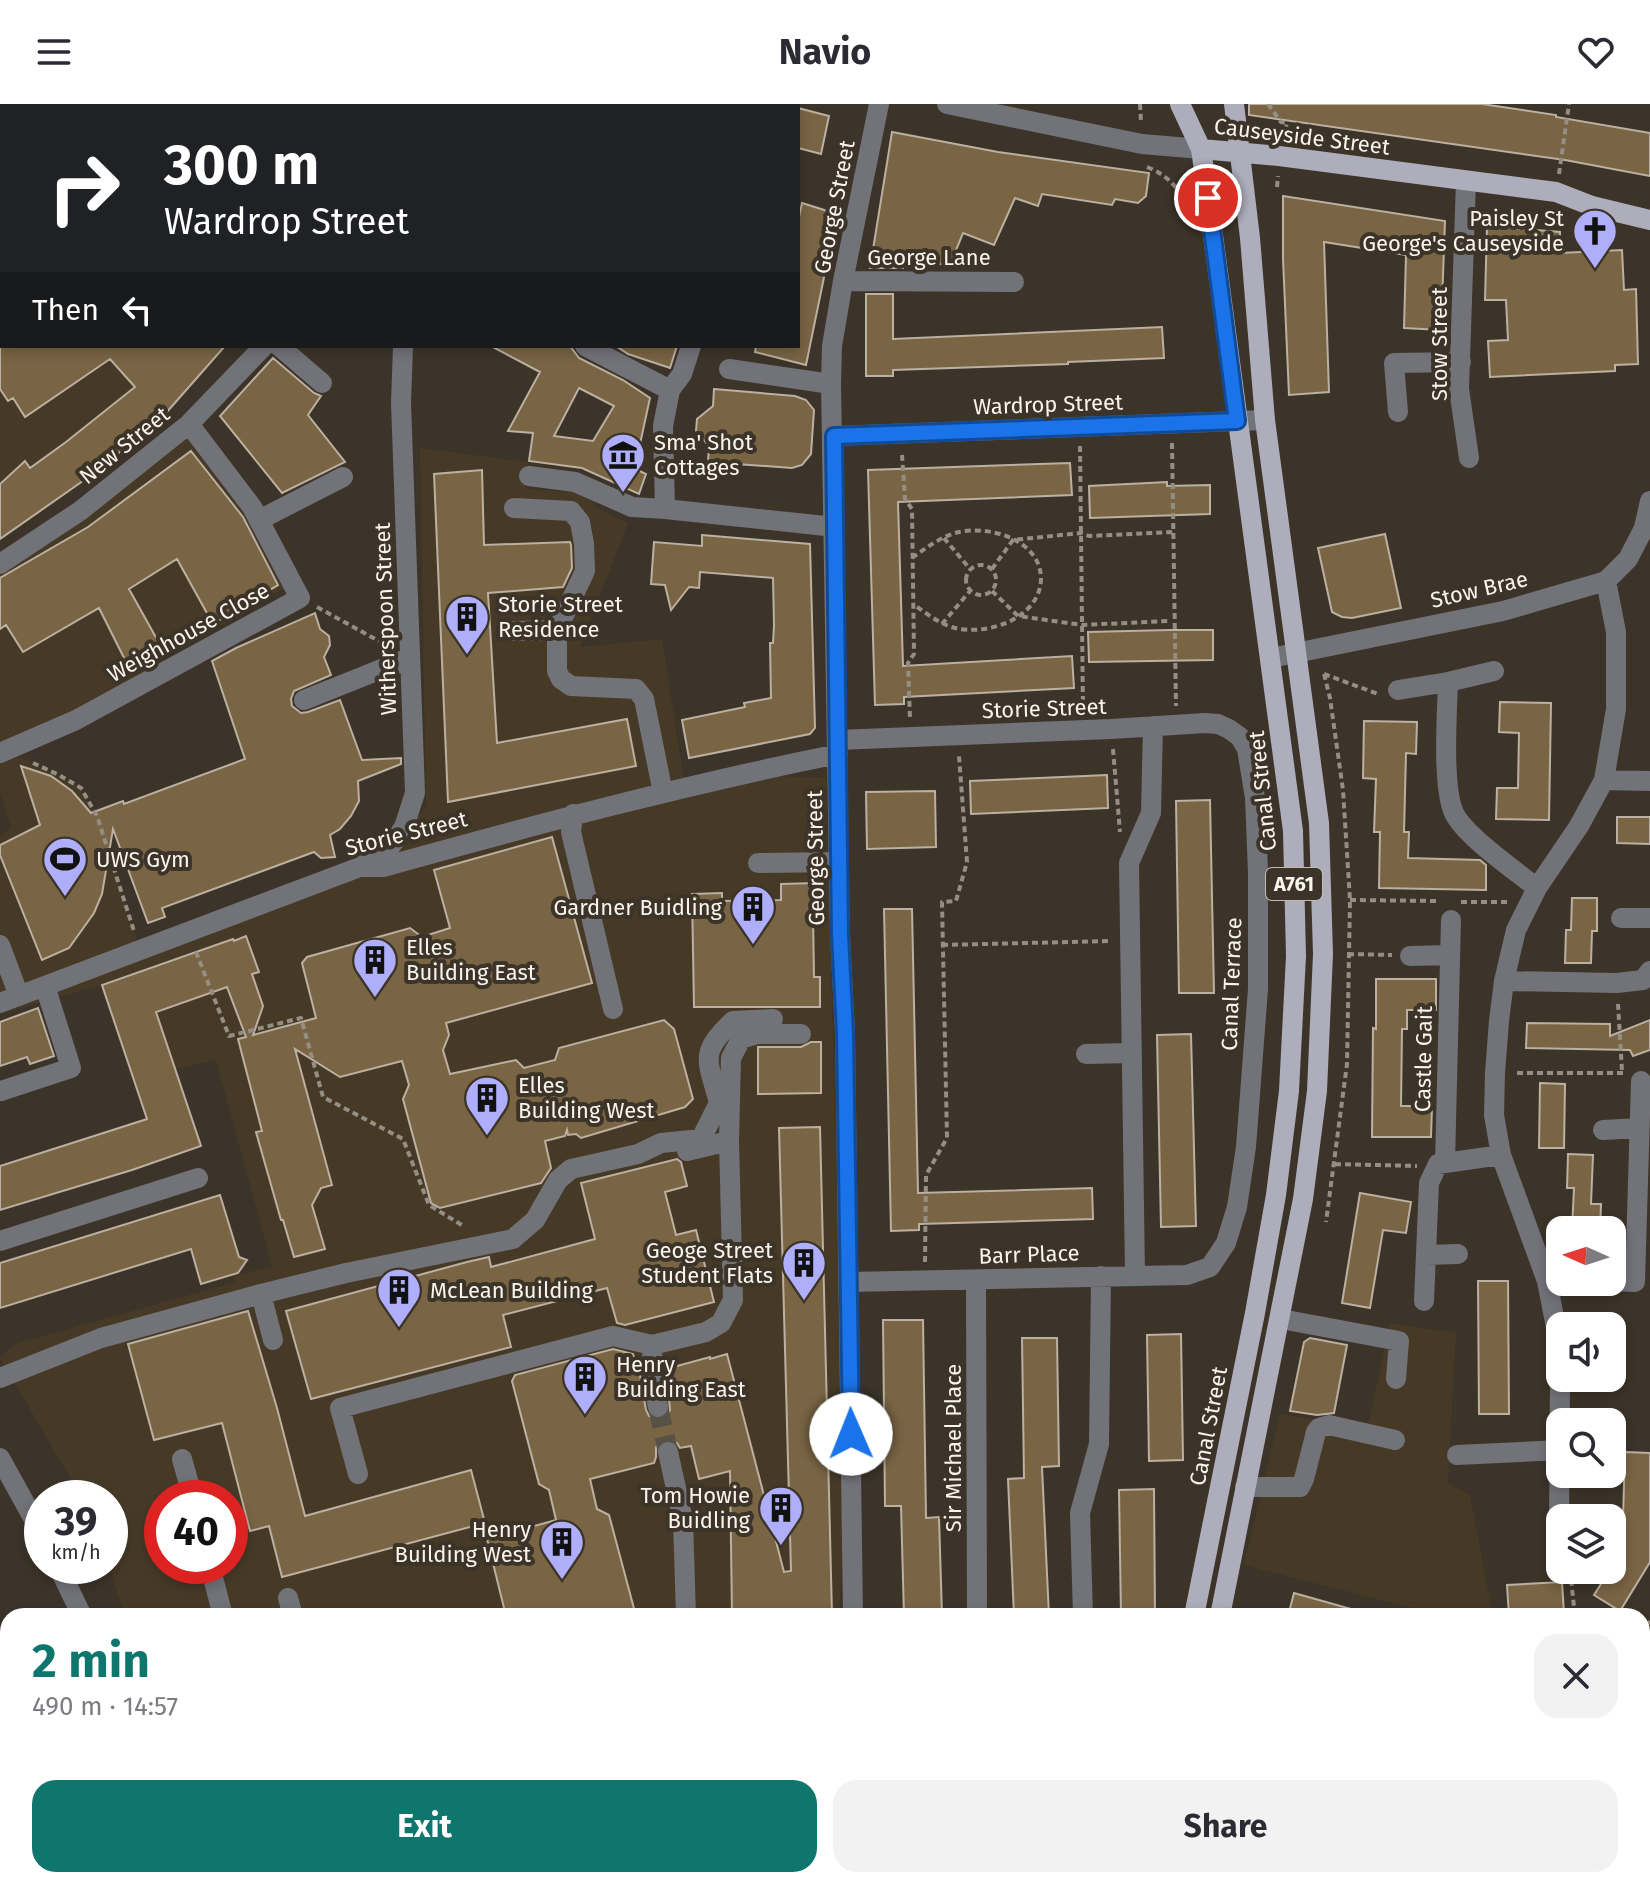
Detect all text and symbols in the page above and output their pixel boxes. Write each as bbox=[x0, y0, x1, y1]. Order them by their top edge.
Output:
icon: menu bbox=[32, 30, 76, 74]
text: Navio bbox=[779, 30, 871, 74]
icon: heart bbox=[1574, 30, 1618, 74]
street label: Causeyside Street bbox=[1213, 112, 1391, 161]
text: 300 m bbox=[164, 132, 319, 199]
icon: right bbox=[32, 136, 136, 240]
street label: George Street bbox=[808, 138, 861, 276]
pin bbox=[1174, 164, 1242, 232]
icon: arrive bbox=[1186, 176, 1230, 220]
text: Wardrop Street bbox=[164, 200, 409, 244]
place label: Paisley St George's Causeyside bbox=[1362, 205, 1564, 257]
church icon: Paisley St George's Causeyside bbox=[1571, 207, 1619, 270]
street label: George Lane bbox=[867, 244, 991, 271]
street label: Stow Street bbox=[1426, 287, 1453, 401]
icon: left bbox=[115, 288, 159, 332]
text: Then bbox=[32, 292, 99, 328]
street label: Wardrop Street bbox=[973, 388, 1123, 421]
street label: New Street bbox=[74, 401, 175, 490]
place label: Sma' Shot Cottages bbox=[654, 429, 753, 481]
museum icon: Sma' Shot Cottages bbox=[599, 431, 647, 494]
street label: Witherspoon Street bbox=[369, 522, 402, 716]
street label: Stow Brae bbox=[1428, 565, 1530, 614]
street label: Weighhouse Close bbox=[103, 577, 274, 688]
place label: Storie Street Residence bbox=[498, 591, 623, 643]
building icon: Storie Street Residence bbox=[443, 593, 491, 656]
street label: Storie Street bbox=[981, 693, 1107, 724]
street label: Canal Street bbox=[1243, 729, 1282, 852]
street label: George Street bbox=[801, 790, 830, 926]
street label: Storie Street bbox=[342, 805, 470, 862]
sports icon: UWS Gym bbox=[41, 835, 89, 898]
place label: UWS Gym bbox=[96, 846, 190, 873]
road number: A761 bbox=[1266, 868, 1322, 900]
building icon: Gardner Buidling bbox=[729, 883, 777, 946]
place label: Gardner Buidling bbox=[553, 894, 723, 921]
street label: Canal Terrace bbox=[1216, 917, 1247, 1051]
place label: Elles Building East bbox=[406, 934, 536, 986]
building icon: Elles Building East bbox=[351, 936, 399, 999]
street label: Castle Gait bbox=[1409, 1006, 1438, 1112]
place label: Elles Building West bbox=[518, 1072, 654, 1124]
building icon: Elles Building West bbox=[463, 1074, 511, 1137]
north arrow bbox=[1546, 1216, 1626, 1296]
map controls bbox=[1546, 1216, 1626, 1584]
place label: Geoge Street Student Flats bbox=[641, 1237, 773, 1289]
building icon: Geoge Street Student Flats bbox=[780, 1239, 828, 1302]
street label: Barr Place bbox=[978, 1239, 1080, 1270]
building icon: McLean Building bbox=[375, 1266, 423, 1329]
place label: McLean Building bbox=[430, 1277, 593, 1304]
button: sound bbox=[1546, 1312, 1626, 1392]
place label: Henry Building East bbox=[616, 1351, 746, 1403]
building icon: Henry Building East bbox=[561, 1353, 609, 1416]
street label: Sir Michael Place bbox=[940, 1364, 967, 1532]
street label: Canal Street bbox=[1184, 1364, 1233, 1488]
position arrow bbox=[809, 1392, 893, 1476]
button: search bbox=[1546, 1408, 1626, 1488]
speed limit sign: 40 bbox=[144, 1480, 248, 1584]
place label: Tom Howie Buidling bbox=[641, 1482, 751, 1534]
building icon: Tom Howie Buidling bbox=[757, 1484, 805, 1547]
text: 39 bbox=[55, 1498, 97, 1546]
button: layers bbox=[1546, 1504, 1626, 1584]
place label: Henry Building West bbox=[395, 1516, 531, 1568]
building icon: Henry Building West bbox=[538, 1518, 586, 1581]
text: km/h bbox=[51, 1540, 101, 1564]
text: 2 min bbox=[32, 1632, 150, 1690]
button: close bbox=[1534, 1634, 1618, 1718]
text: 490 m · 14:57 bbox=[32, 1691, 178, 1722]
button: Exit bbox=[32, 1780, 817, 1872]
button: Share bbox=[833, 1780, 1618, 1872]

